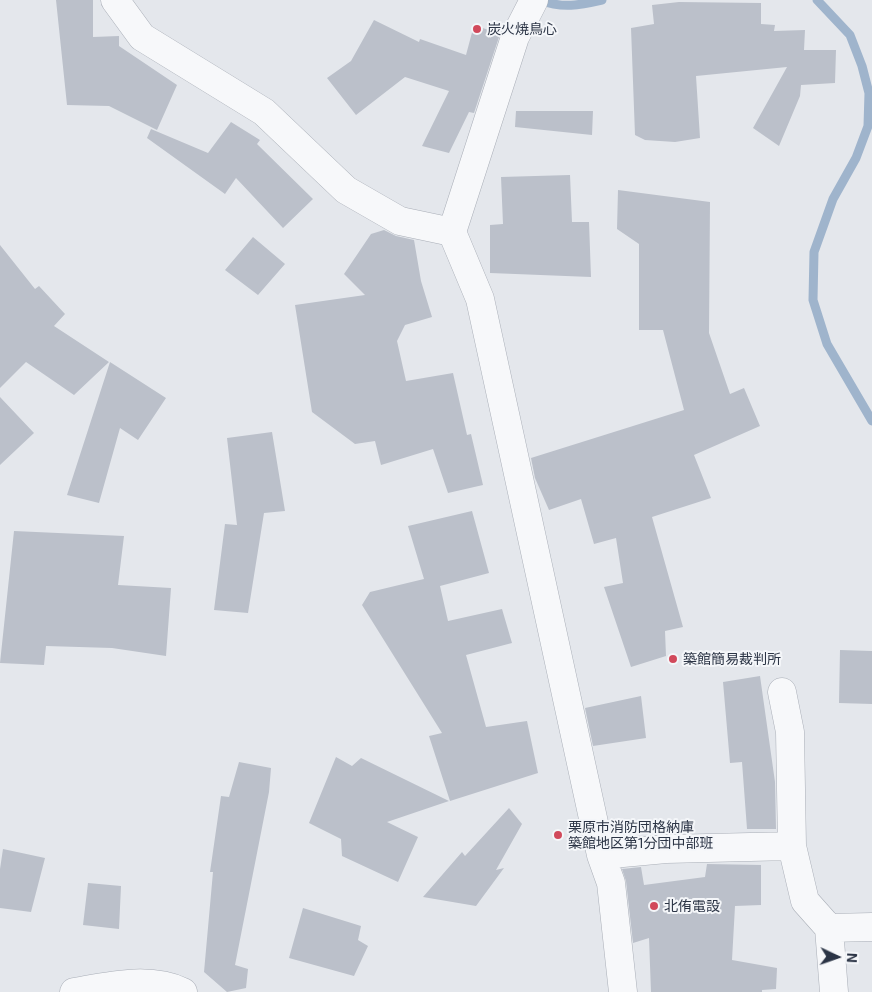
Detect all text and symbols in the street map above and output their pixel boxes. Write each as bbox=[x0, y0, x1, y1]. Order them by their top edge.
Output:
place label: 炭火焼鳥心 bbox=[487, 21, 557, 37]
marker: 炭火焼鳥心 bbox=[471, 23, 483, 35]
place label: 築館簡易裁判所 bbox=[683, 651, 781, 667]
marker: 築館簡易裁判所 bbox=[667, 653, 679, 665]
place label: 栗原市消防団格納庫 築館地区第1分団中部班 bbox=[568, 819, 714, 852]
marker: 栗原市消防団格納庫 築館地区第1分団中部班 bbox=[552, 829, 564, 841]
place label: 北侑電設 bbox=[664, 898, 720, 914]
marker: 北侑電設 bbox=[648, 900, 660, 912]
north arrow bbox=[812, 932, 862, 982]
text: N bbox=[844, 952, 861, 963]

